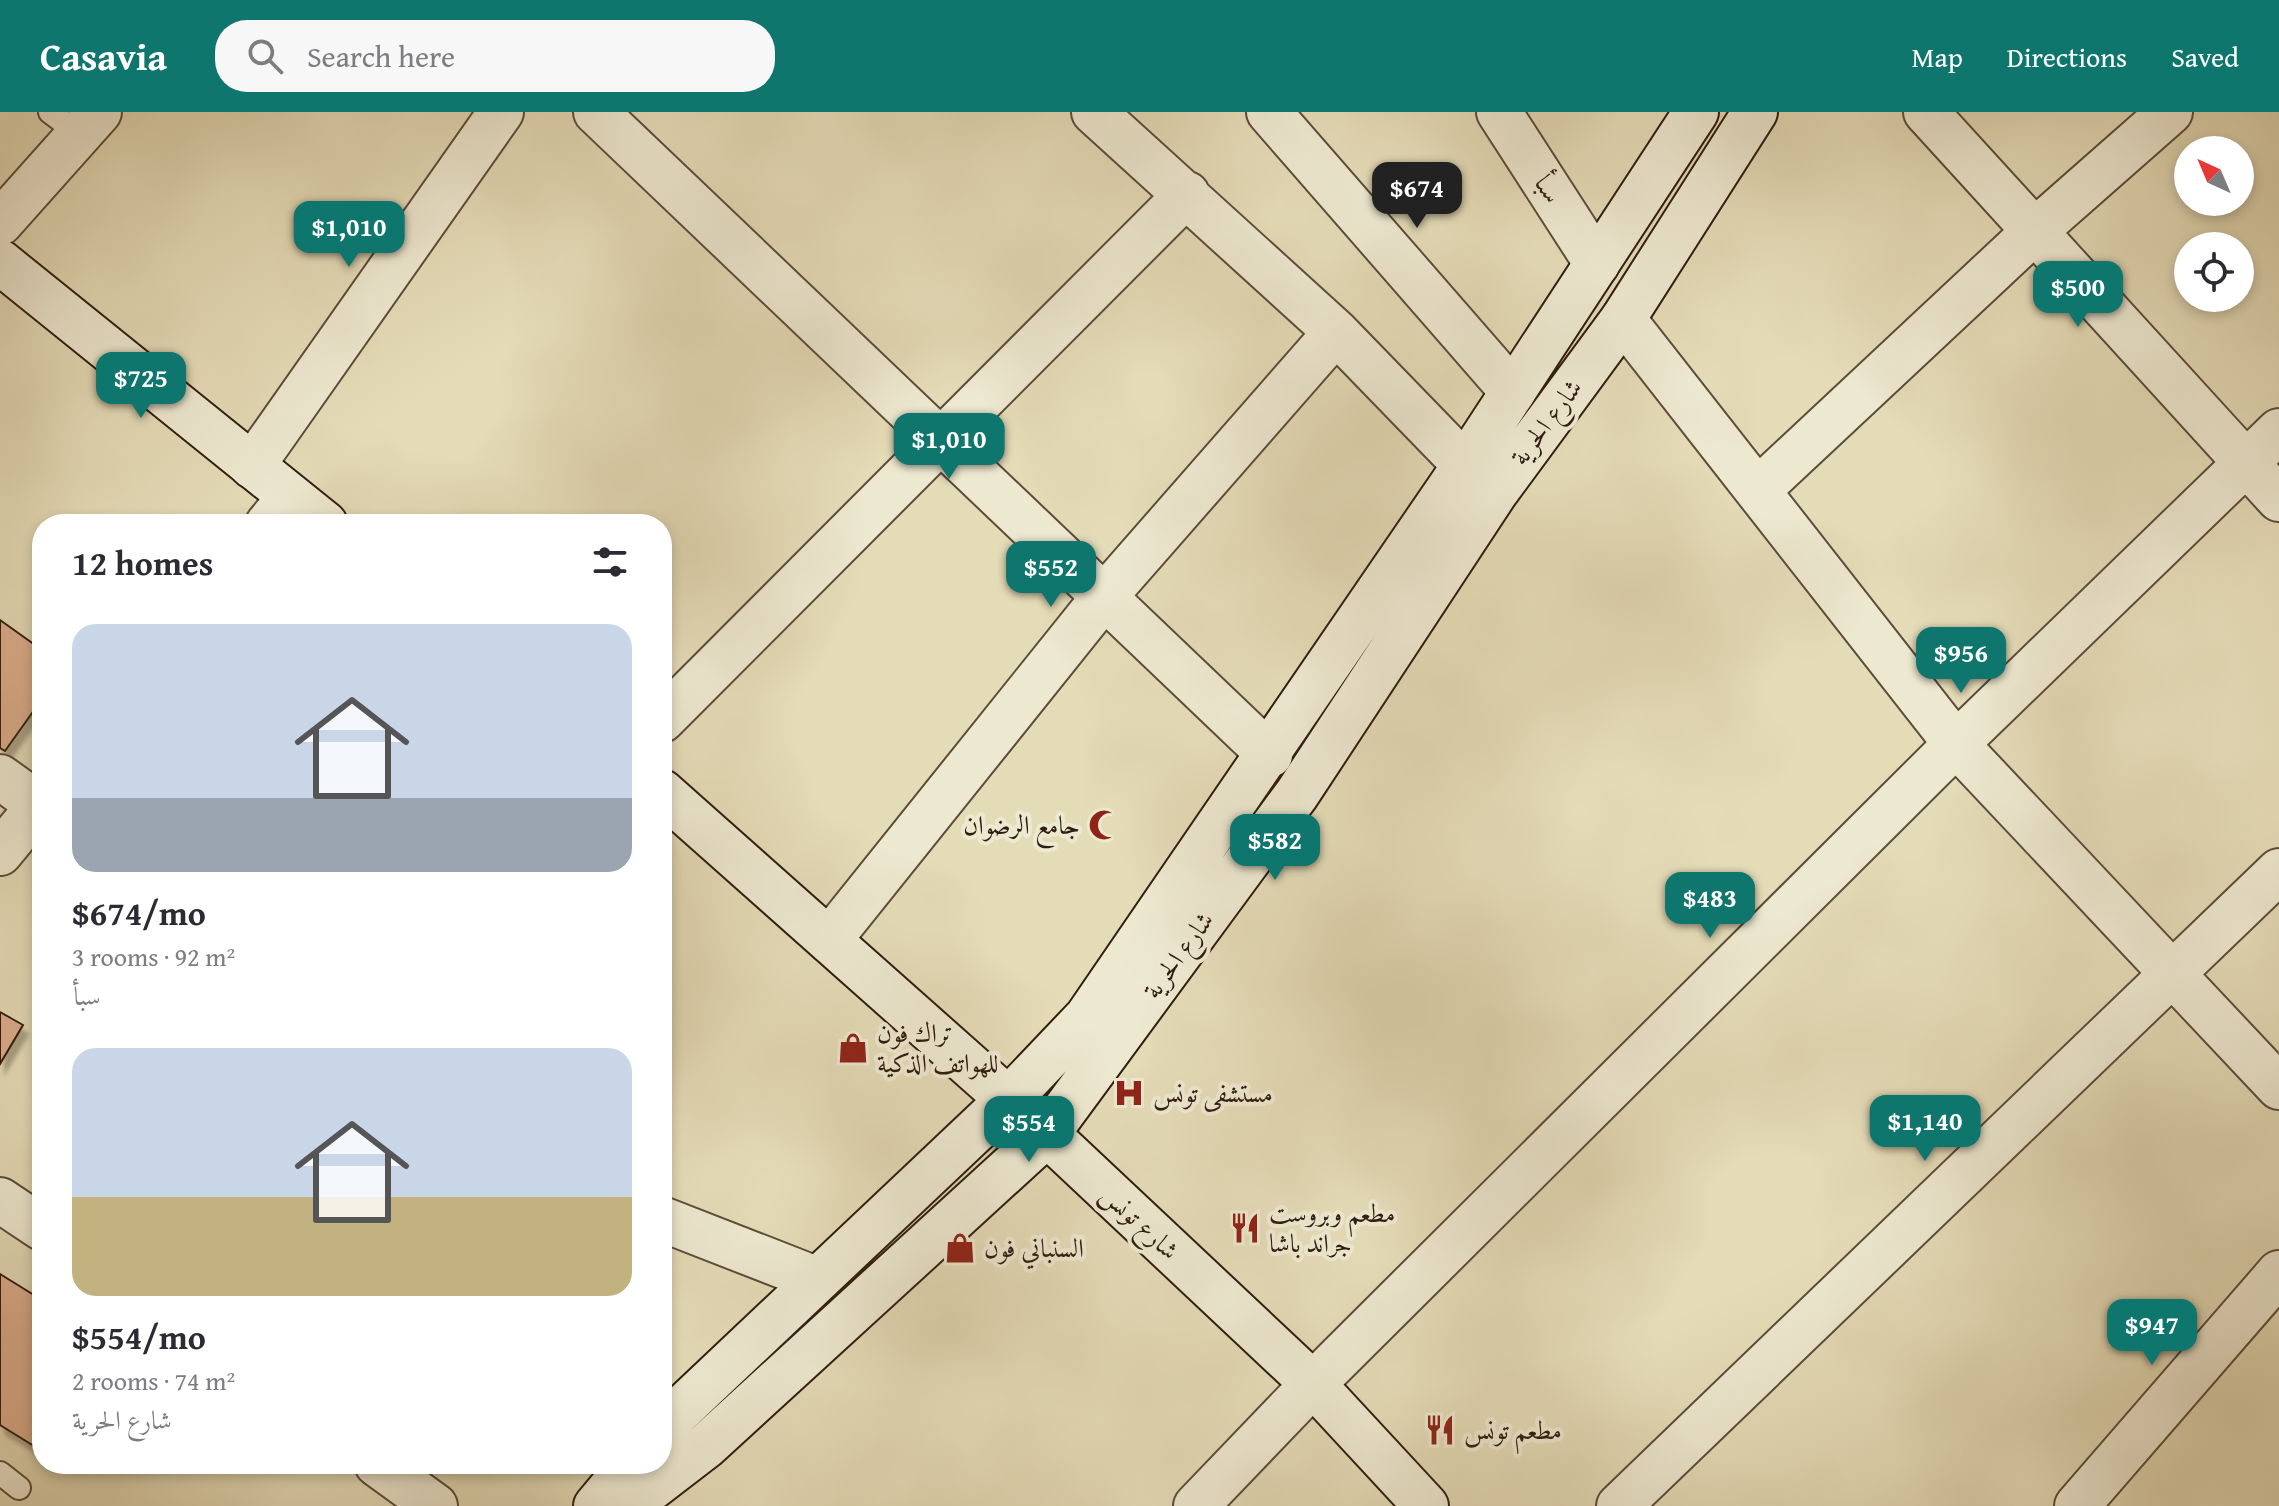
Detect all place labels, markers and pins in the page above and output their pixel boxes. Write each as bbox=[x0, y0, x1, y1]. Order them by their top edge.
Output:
pin: $674 bbox=[1370, 162, 1464, 230]
pin: $1,010 bbox=[284, 201, 414, 269]
pin: $500 bbox=[2031, 261, 2125, 329]
pin: $725 bbox=[94, 352, 188, 420]
pin: $1,010 bbox=[884, 413, 1014, 481]
pin: $552 bbox=[1004, 541, 1098, 609]
pin: $956 bbox=[1914, 627, 2008, 695]
place label: جامع الرضوان bbox=[963, 805, 1080, 849]
mosque icon: جامع الرضوان bbox=[1087, 808, 1121, 842]
pin: $582 bbox=[1228, 814, 1322, 882]
pin: $483 bbox=[1663, 872, 1757, 940]
place label: تراك فون للهواتف الذكية bbox=[877, 1013, 999, 1082]
shop icon: تراك فون للهواتف الذكية bbox=[836, 1031, 870, 1065]
place label: مستشفى تونس bbox=[1153, 1073, 1273, 1112]
hospital icon: مستشفى تونس bbox=[1112, 1076, 1146, 1110]
pin: $1,140 bbox=[1860, 1095, 1990, 1163]
pin: $554 bbox=[982, 1096, 1076, 1164]
place label: مطعم وبروست جراند باشا bbox=[1269, 1193, 1395, 1262]
restaurant icon: مطعم وبروست جراند باشا bbox=[1228, 1211, 1262, 1245]
place label: السنباني فون bbox=[984, 1228, 1084, 1270]
shop icon: السنباني فون bbox=[943, 1231, 977, 1265]
pin: $947 bbox=[2105, 1299, 2199, 1367]
place label: مطعم تونس bbox=[1464, 1410, 1562, 1455]
restaurant icon: مطعم تونس bbox=[1423, 1413, 1457, 1447]

